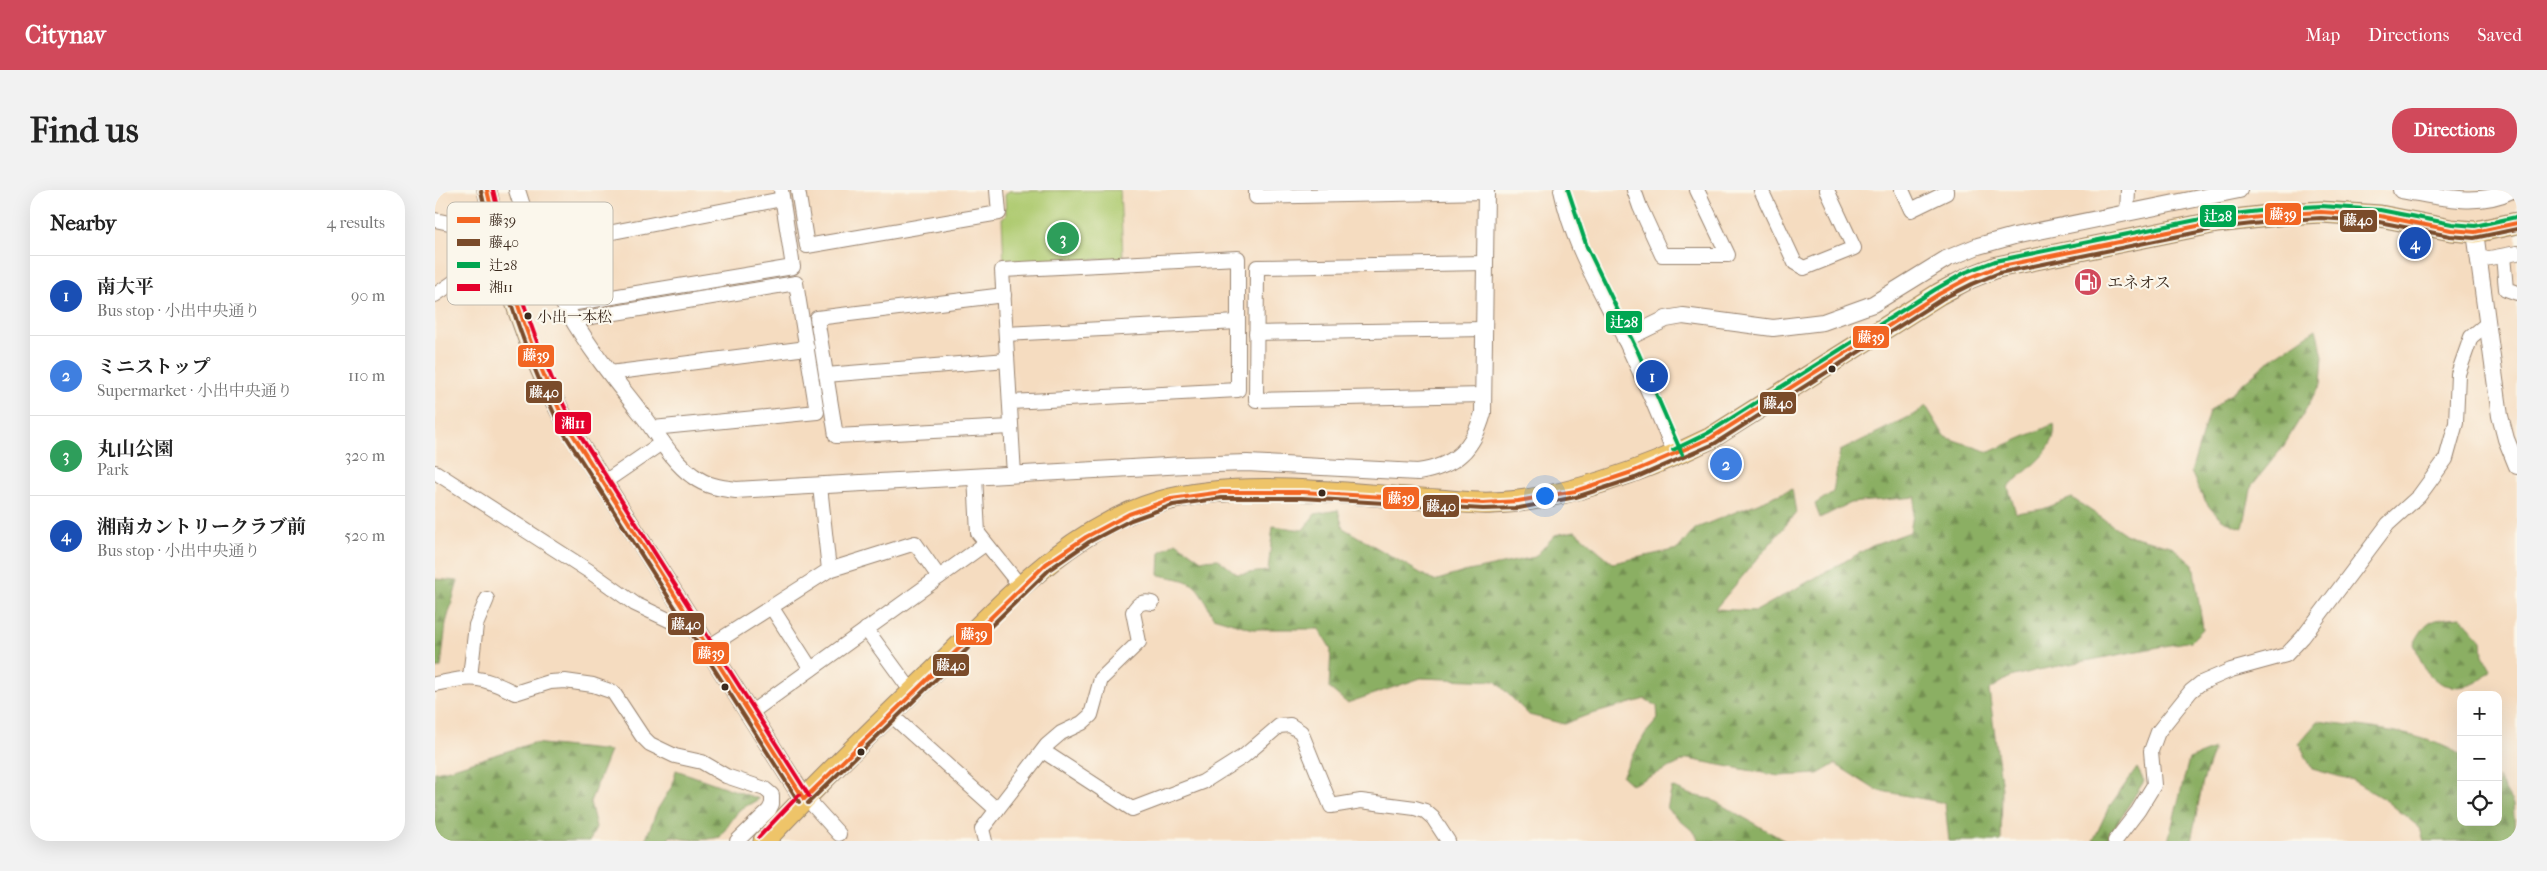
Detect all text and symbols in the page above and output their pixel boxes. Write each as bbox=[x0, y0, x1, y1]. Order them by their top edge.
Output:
text: Citynav bbox=[25, 21, 106, 49]
text: Map bbox=[2306, 25, 2340, 46]
text: Directions bbox=[2368, 25, 2449, 46]
text: Saved bbox=[2477, 25, 2522, 46]
button: Directions bbox=[2392, 108, 2517, 153]
text: Find us bbox=[30, 110, 139, 151]
legend bbox=[447, 202, 613, 305]
line badge: 藤39 bbox=[2264, 202, 2302, 226]
line badge: 辻28 bbox=[2199, 204, 2237, 228]
text: 藤39 bbox=[2269, 206, 2297, 223]
text: 辻28 bbox=[2204, 208, 2232, 225]
line badge: 藤40 bbox=[2339, 209, 2378, 233]
text: Nearby bbox=[50, 211, 116, 235]
text: 藤39 bbox=[489, 212, 516, 229]
text: 藤40 bbox=[2343, 212, 2373, 229]
text: 4 results bbox=[327, 213, 385, 232]
pin: 3 bbox=[1047, 219, 1079, 257]
pin: 4 bbox=[2399, 224, 2431, 262]
text: 藤40 bbox=[489, 234, 519, 251]
text: 辻28 bbox=[489, 257, 517, 274]
fuel station icon: エネオス bbox=[2073, 267, 2103, 297]
place label: エネオス bbox=[2107, 273, 2171, 292]
text: 南大平 bbox=[97, 276, 154, 298]
text: 湘11 bbox=[489, 279, 513, 296]
text: 1 bbox=[63, 286, 69, 305]
text: 90 m bbox=[351, 286, 385, 305]
text: Bus stop · 小出中央通り bbox=[97, 301, 260, 320]
place label: 小出一本松 bbox=[537, 308, 612, 326]
line badge: 辻28 bbox=[1605, 310, 1643, 334]
marker: 小出一本松 bbox=[523, 311, 533, 321]
text: 辻28 bbox=[1610, 314, 1638, 331]
line badge: 藤39 bbox=[1852, 325, 1890, 349]
text: 藤39 bbox=[1857, 329, 1885, 346]
line badge: 藤39 bbox=[517, 344, 555, 368]
text: 藤39 bbox=[522, 347, 550, 364]
text: ミニストップ bbox=[97, 356, 210, 378]
pin: 1 bbox=[1636, 357, 1668, 395]
unlabelled marker bbox=[1827, 364, 1837, 374]
text: 2 bbox=[62, 366, 70, 385]
text: 110 m bbox=[348, 366, 385, 385]
line badge: 藤40 bbox=[525, 380, 563, 404]
text: Supermarket · 小出中央通り bbox=[97, 381, 293, 400]
text: 藤40 bbox=[529, 384, 559, 401]
line badge: 藤40 bbox=[1759, 391, 1797, 415]
text: 藤40 bbox=[1763, 395, 1793, 412]
line badge: 湘11 bbox=[554, 411, 592, 435]
text: 湘11 bbox=[561, 415, 585, 432]
text: 丸山公園 bbox=[97, 438, 173, 460]
pin: 2 bbox=[1710, 445, 1742, 483]
text: 3 bbox=[63, 446, 69, 465]
text: 320 m bbox=[345, 446, 385, 465]
text: Park bbox=[97, 460, 129, 479]
your location bbox=[1532, 483, 1558, 509]
line badge: 藤39 bbox=[1382, 486, 1420, 510]
unlabelled marker bbox=[1317, 488, 1327, 498]
text: 藤39 bbox=[1387, 490, 1415, 507]
line badge: 藤40 bbox=[1422, 494, 1460, 518]
text: 藤40 bbox=[1426, 498, 1456, 515]
text: 湘南カントリークラブ前 bbox=[97, 516, 306, 538]
text: 4 bbox=[61, 526, 71, 545]
text: 520 m bbox=[344, 526, 385, 545]
text: Bus stop · 小出中央通り bbox=[97, 541, 260, 560]
line badge: 藤40 bbox=[667, 612, 705, 636]
text: 藤40 bbox=[671, 616, 701, 633]
line badge: 藤39 bbox=[955, 622, 993, 646]
text: 藤39 bbox=[960, 626, 988, 643]
line badge: 藤39 bbox=[692, 641, 730, 665]
text: 藤39 bbox=[697, 645, 725, 662]
line badge: 藤40 bbox=[932, 653, 970, 677]
text: 藤40 bbox=[936, 657, 966, 674]
unlabelled marker bbox=[720, 682, 730, 692]
map controls bbox=[2457, 691, 2502, 826]
button: + bbox=[2457, 691, 2502, 736]
button: − bbox=[2457, 736, 2502, 781]
unlabelled marker bbox=[856, 747, 866, 757]
button: locate bbox=[2457, 781, 2502, 826]

